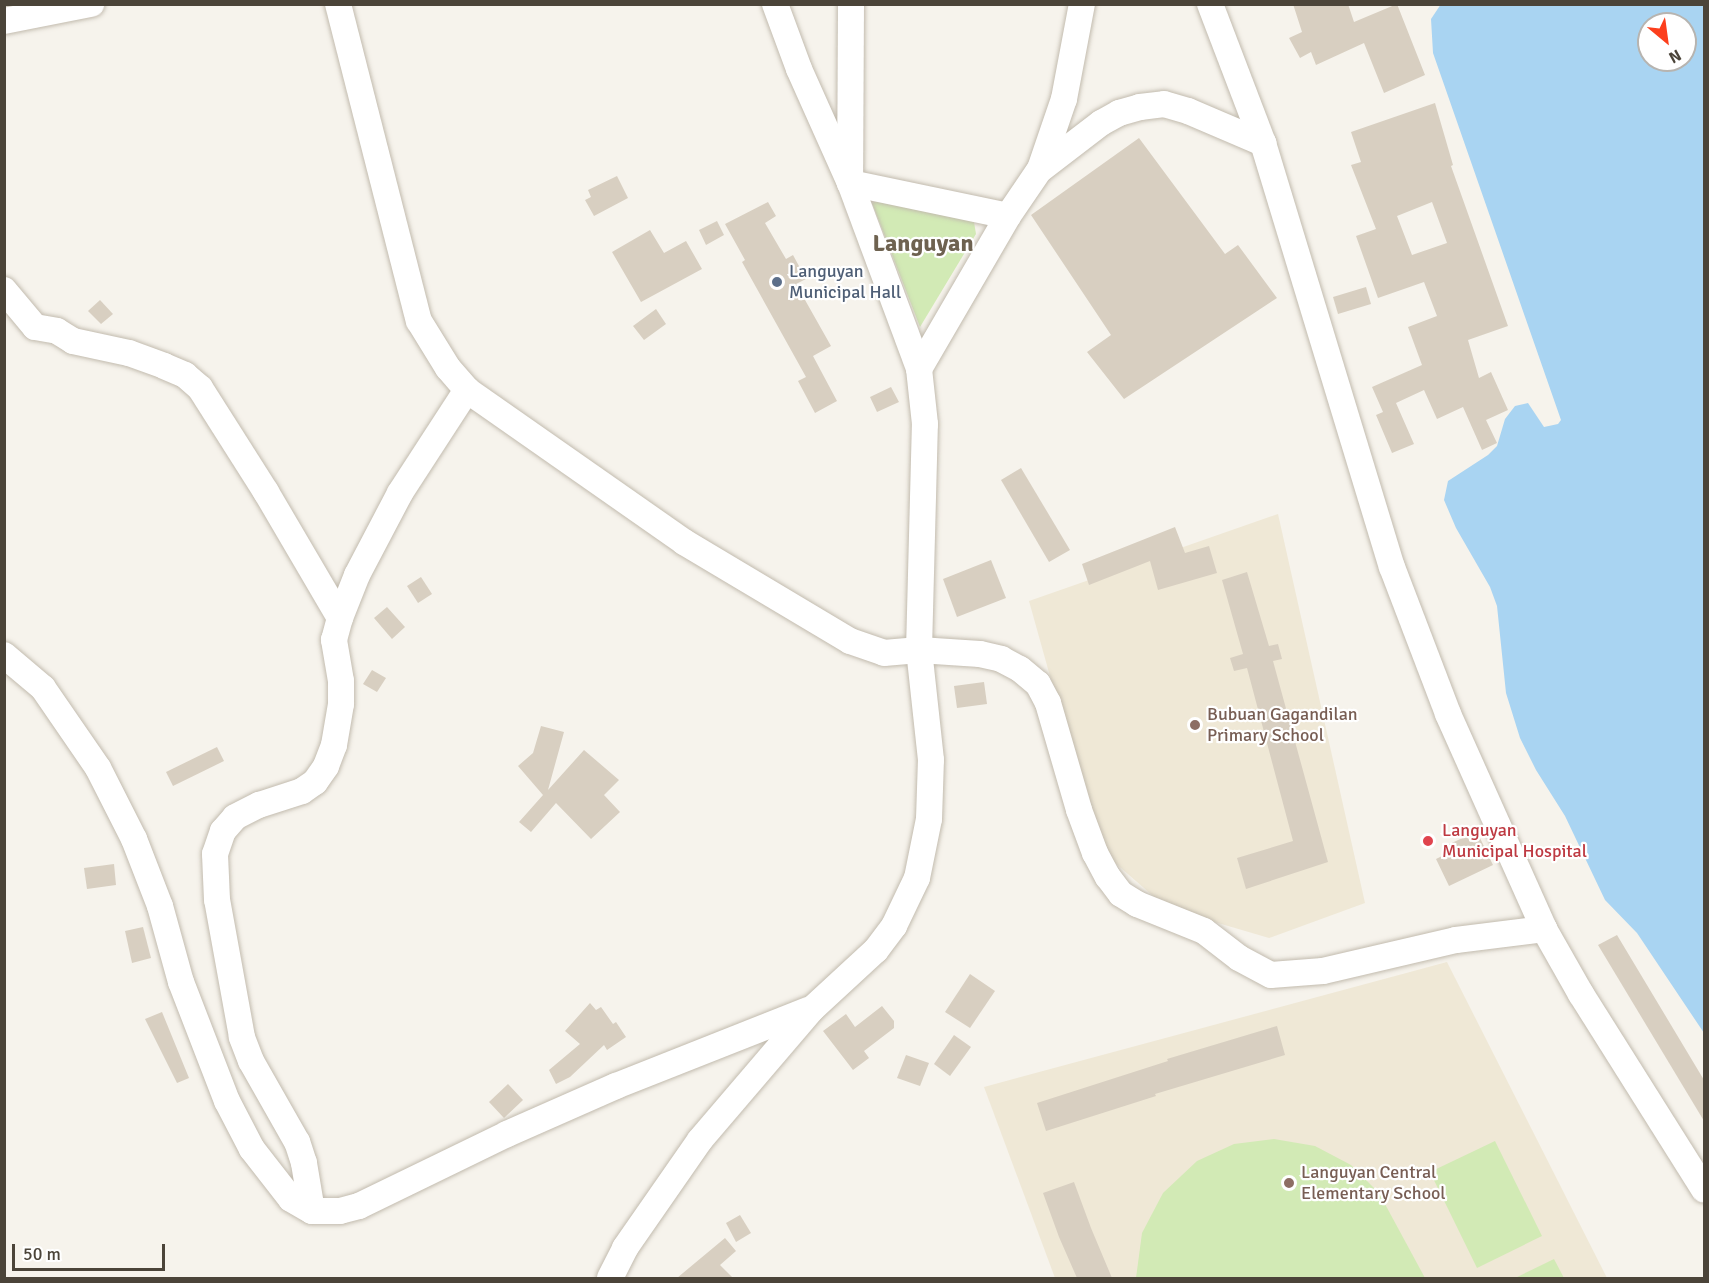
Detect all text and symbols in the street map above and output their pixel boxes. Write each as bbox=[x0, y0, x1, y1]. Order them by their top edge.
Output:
north arrow bbox=[1637, 12, 1697, 72]
text: N bbox=[1665, 45, 1684, 67]
district label: Languyan bbox=[872, 230, 974, 258]
place label: Languyan Municipal Hall bbox=[789, 261, 901, 304]
marker: Languyan Municipal Hall bbox=[770, 275, 784, 289]
place label: Bubuan Gagandilan Primary School bbox=[1207, 704, 1358, 746]
marker: Bubuan Gagandilan Primary School bbox=[1188, 718, 1202, 732]
place label: Languyan Municipal Hospital bbox=[1442, 820, 1587, 862]
marker: Languyan Municipal Hospital bbox=[1419, 832, 1437, 850]
place label: Languyan Central Elementary School bbox=[1301, 1162, 1446, 1204]
marker: Languyan Central Elementary School bbox=[1282, 1176, 1296, 1190]
scale bar bbox=[15, 1232, 168, 1270]
text: 50 m bbox=[23, 1243, 61, 1265]

